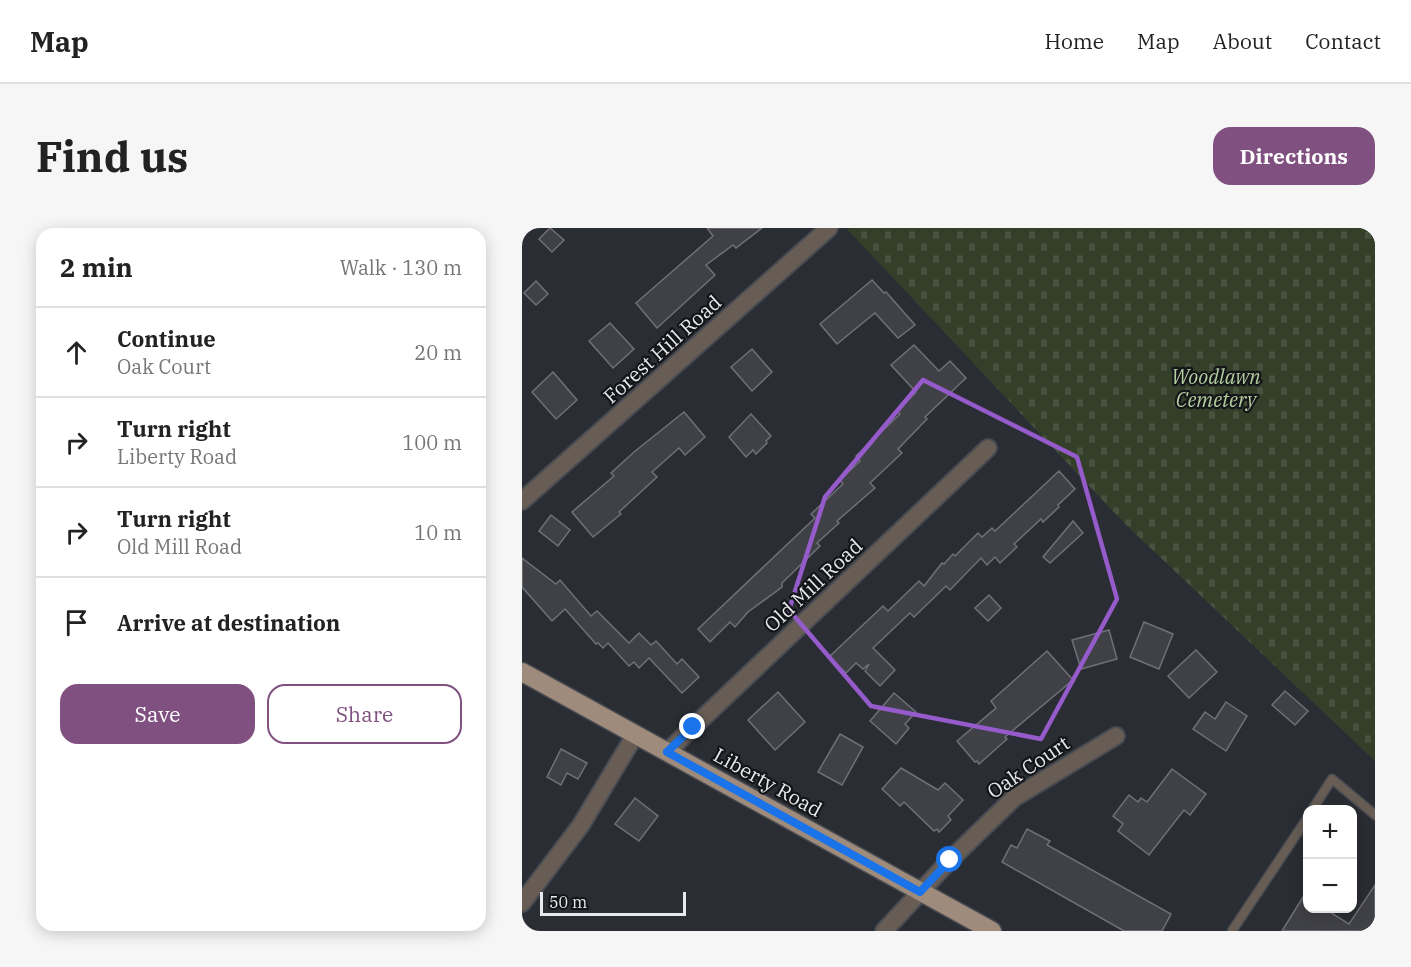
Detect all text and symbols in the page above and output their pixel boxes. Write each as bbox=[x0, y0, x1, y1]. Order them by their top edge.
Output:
text: Map bbox=[30, 23, 89, 60]
text: Home bbox=[1044, 27, 1104, 55]
text: Map bbox=[1137, 27, 1180, 55]
text: About bbox=[1213, 27, 1272, 55]
text: Contact bbox=[1305, 27, 1381, 55]
button: Directions bbox=[1213, 127, 1375, 185]
text: Find us bbox=[36, 129, 188, 184]
text: 2 min bbox=[60, 250, 133, 284]
text: Walk · 130 m bbox=[340, 254, 462, 281]
street label: Forest Hill Road bbox=[597, 289, 727, 409]
text: Continue bbox=[117, 324, 216, 353]
icon: ahead bbox=[60, 336, 93, 369]
text: 20 m bbox=[414, 339, 462, 366]
text: Oak Court bbox=[117, 353, 211, 380]
park label: Woodlawn Cemetery bbox=[1171, 363, 1261, 413]
text: Turn right bbox=[117, 414, 231, 443]
icon: right bbox=[60, 426, 93, 459]
text: 100 m bbox=[402, 429, 462, 456]
text: Liberty Road bbox=[117, 443, 237, 470]
text: Turn right bbox=[117, 504, 231, 533]
icon: right bbox=[60, 516, 93, 549]
text: 10 m bbox=[414, 519, 462, 546]
street label: Old Mill Road bbox=[758, 532, 868, 638]
text: Old Mill Road bbox=[117, 533, 242, 560]
icon: arrive bbox=[60, 606, 93, 639]
text: Arrive at destination bbox=[117, 608, 340, 637]
button: Save bbox=[60, 684, 255, 744]
button: Share bbox=[267, 684, 462, 744]
route end bbox=[679, 713, 705, 739]
street label: Oak Court bbox=[981, 729, 1075, 805]
street label: Liberty Road bbox=[709, 741, 827, 823]
map controls bbox=[1303, 805, 1357, 913]
button: + bbox=[1303, 805, 1357, 859]
route start bbox=[936, 846, 962, 872]
button: − bbox=[1303, 859, 1357, 913]
scale bar bbox=[540, 889, 686, 916]
text: 50 m bbox=[549, 892, 587, 912]

